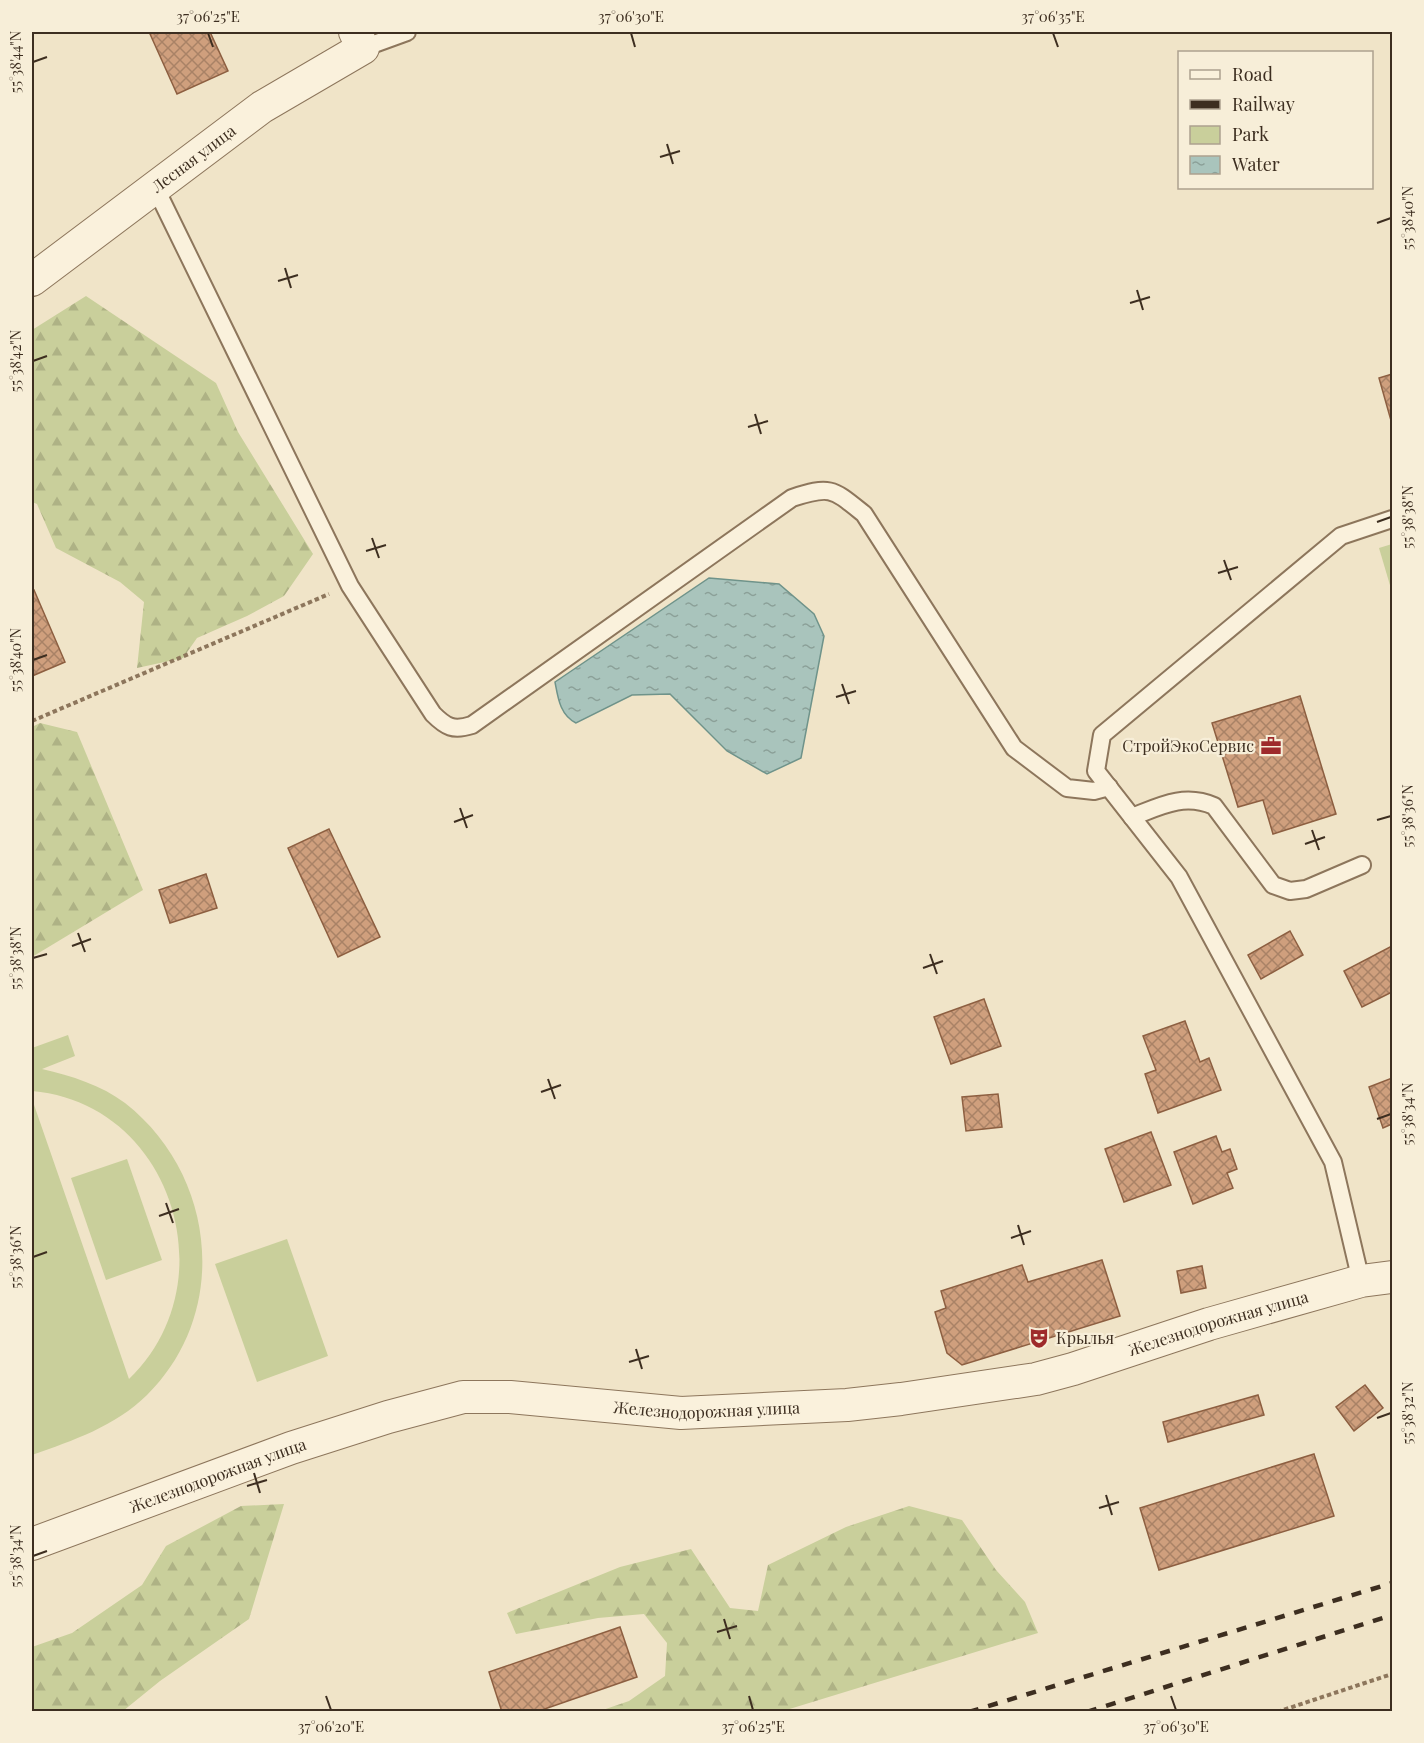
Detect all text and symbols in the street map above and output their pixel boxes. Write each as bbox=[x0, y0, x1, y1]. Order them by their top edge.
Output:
text: 37°06'25"E bbox=[176, 6, 240, 26]
text: 37°06'30"E bbox=[598, 6, 664, 26]
text: 37°06'35"E bbox=[1021, 6, 1085, 26]
text: 55°38'44"N bbox=[5, 30, 25, 93]
legend bbox=[1178, 51, 1373, 189]
text: Road bbox=[1232, 62, 1273, 86]
text: Railway bbox=[1232, 92, 1295, 116]
street label: Лесная улица bbox=[146, 120, 240, 197]
text: Park bbox=[1232, 122, 1269, 146]
text: Water bbox=[1231, 152, 1280, 176]
text: 55°38'40"N bbox=[1397, 185, 1417, 250]
text: 55°38'42"N bbox=[5, 329, 25, 392]
text: 55°38'38"N bbox=[1397, 485, 1417, 549]
text: 55°38'40"N bbox=[5, 627, 25, 692]
office icon: СтройЭкоСервис bbox=[1259, 734, 1283, 758]
place label: СтройЭкоСервис bbox=[1122, 735, 1254, 756]
text: 55°38'36"N bbox=[1397, 784, 1417, 848]
text: 55°38'38"N bbox=[5, 926, 25, 990]
text: 55°38'34"N bbox=[1397, 1082, 1417, 1146]
text: 55°38'36"N bbox=[5, 1225, 25, 1289]
street label: Железнодорожная улица bbox=[1125, 1285, 1310, 1360]
theatre icon: Крылья bbox=[1027, 1326, 1051, 1350]
place label: Крылья bbox=[1056, 1327, 1115, 1348]
text: 55°38'32"N bbox=[1397, 1381, 1417, 1445]
street label: Железнодорожная улица bbox=[612, 1396, 801, 1423]
street label: Железнодорожная улица bbox=[126, 1433, 309, 1517]
text: 55°38'34"N bbox=[5, 1524, 25, 1588]
text: 37°06'20"E bbox=[298, 1716, 364, 1736]
text: 37°06'25"E bbox=[721, 1716, 785, 1736]
text: 37°06'30"E bbox=[1143, 1716, 1209, 1736]

